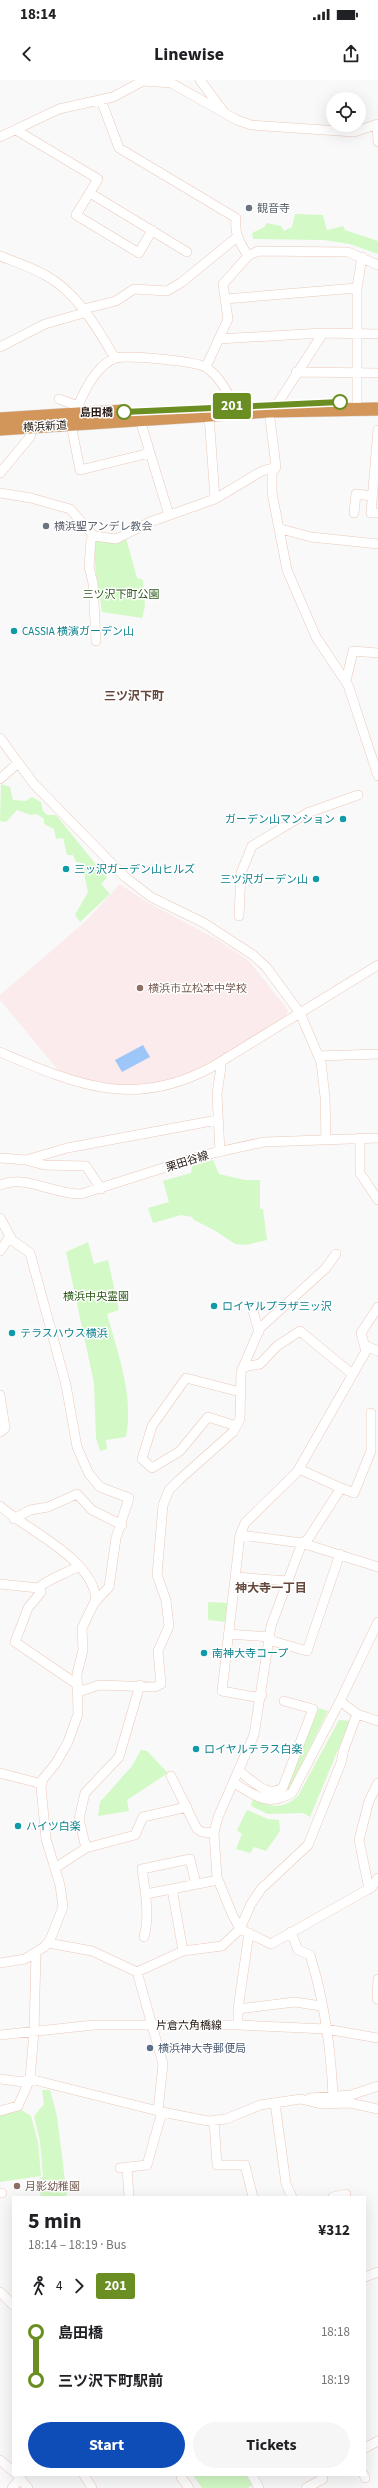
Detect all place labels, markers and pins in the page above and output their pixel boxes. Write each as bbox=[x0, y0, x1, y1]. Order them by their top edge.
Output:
place label: 観音寺 bbox=[257, 201, 290, 216]
marker: 観音寺 bbox=[244, 203, 254, 213]
unlabelled marker bbox=[332, 394, 348, 410]
marker: 島田橋 bbox=[116, 404, 132, 420]
place label: 島田橋 bbox=[80, 405, 113, 420]
place label: 横浜聖アンデレ教会 bbox=[54, 519, 153, 534]
marker: 横浜聖アンデレ教会 bbox=[41, 521, 51, 531]
place label: CASSIA 横濱ガーデン山 bbox=[22, 624, 134, 639]
marker: CASSIA 横濱ガーデン山 bbox=[9, 626, 19, 636]
place label: ガーデン山マンション bbox=[225, 812, 335, 827]
marker: ガーデン山マンション bbox=[338, 814, 348, 824]
place label: 三ッ沢ガーデン山ヒルズ bbox=[74, 862, 195, 877]
marker: 三ッ沢ガーデン山ヒルズ bbox=[61, 864, 71, 874]
place label: 三ツ沢ガーデン山 bbox=[220, 872, 308, 887]
marker: 三ツ沢ガーデン山 bbox=[311, 874, 321, 884]
place label: 横浜市立松本中学校 bbox=[148, 981, 247, 996]
marker: 横浜市立松本中学校 bbox=[135, 983, 145, 993]
place label: ロイヤルプラザ三ッ沢 bbox=[222, 1299, 332, 1314]
marker: ロイヤルプラザ三ッ沢 bbox=[209, 1301, 219, 1311]
place label: テラスハウス横浜 bbox=[20, 1326, 108, 1341]
marker: テラスハウス横浜 bbox=[7, 1328, 17, 1338]
place label: 南神大寺コープ bbox=[212, 1646, 288, 1661]
marker: 南神大寺コープ bbox=[199, 1648, 209, 1658]
place label: ロイヤルテラス白楽 bbox=[204, 1742, 302, 1757]
marker: ロイヤルテラス白楽 bbox=[191, 1744, 201, 1754]
place label: ハイツ白楽 bbox=[26, 1819, 81, 1834]
marker: ハイツ白楽 bbox=[13, 1821, 23, 1831]
place label: 横浜神大寺郵便局 bbox=[158, 2041, 246, 2056]
marker: 横浜神大寺郵便局 bbox=[145, 2043, 155, 2053]
place label: 月影幼稚園 bbox=[25, 2179, 80, 2194]
marker: 月影幼稚園 bbox=[12, 2181, 22, 2191]

